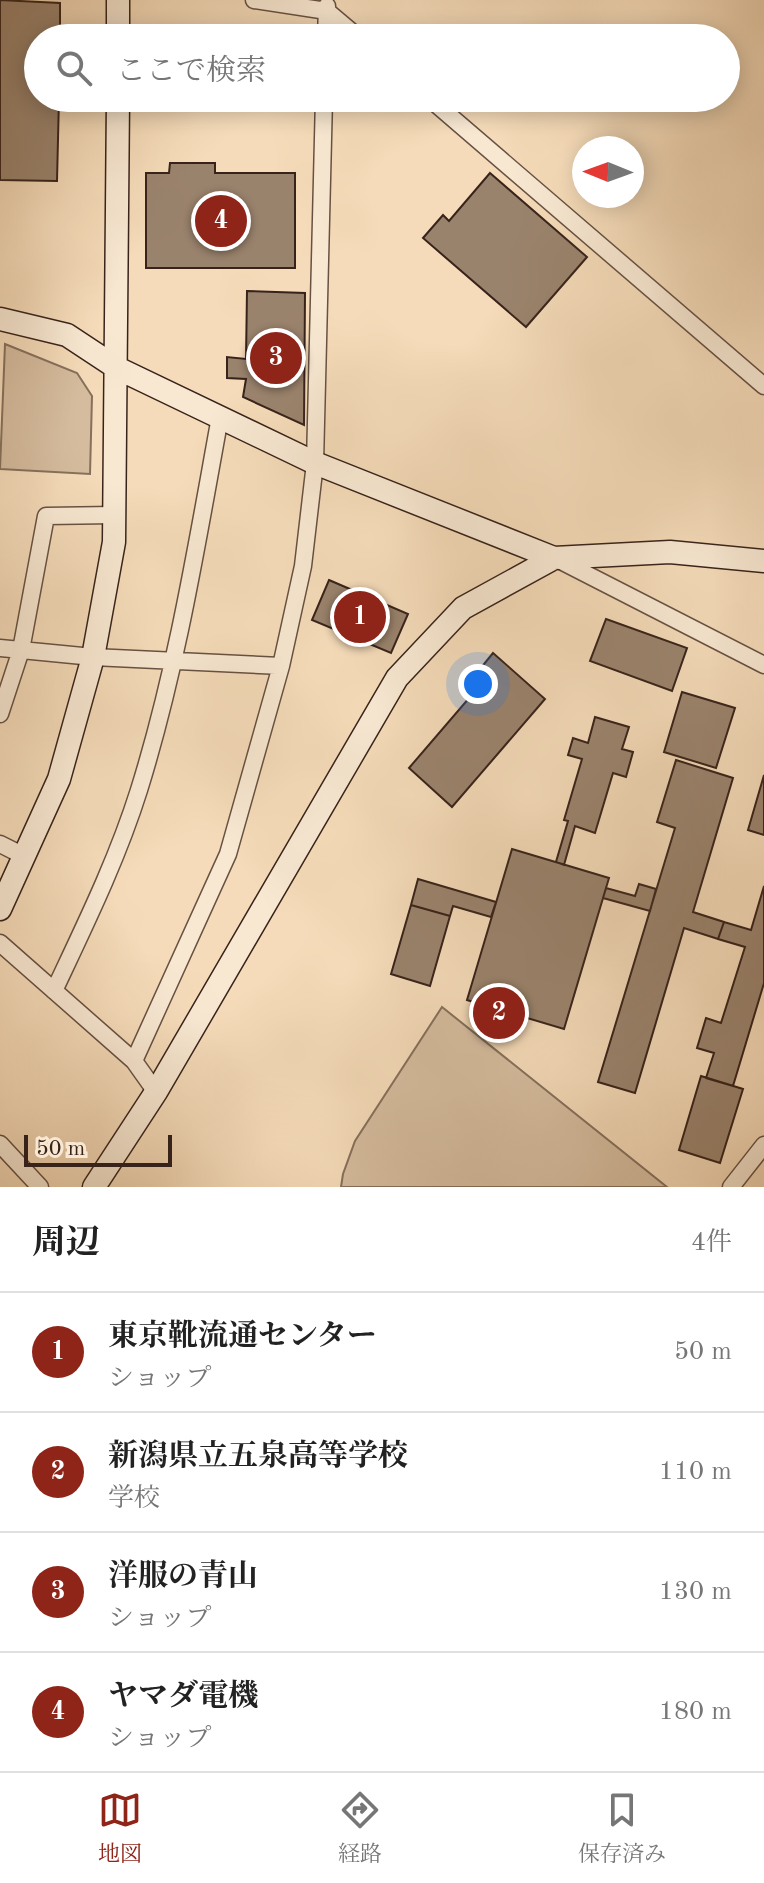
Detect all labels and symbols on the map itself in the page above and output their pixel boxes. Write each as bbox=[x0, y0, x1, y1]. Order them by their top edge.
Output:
north arrow bbox=[572, 136, 644, 208]
pin: 4 bbox=[195, 191, 247, 251]
pin: 3 bbox=[250, 328, 302, 388]
pin: 1 bbox=[334, 587, 386, 647]
your location bbox=[458, 664, 498, 704]
pin: 2 bbox=[473, 983, 525, 1043]
scale bar bbox=[24, 1131, 172, 1167]

